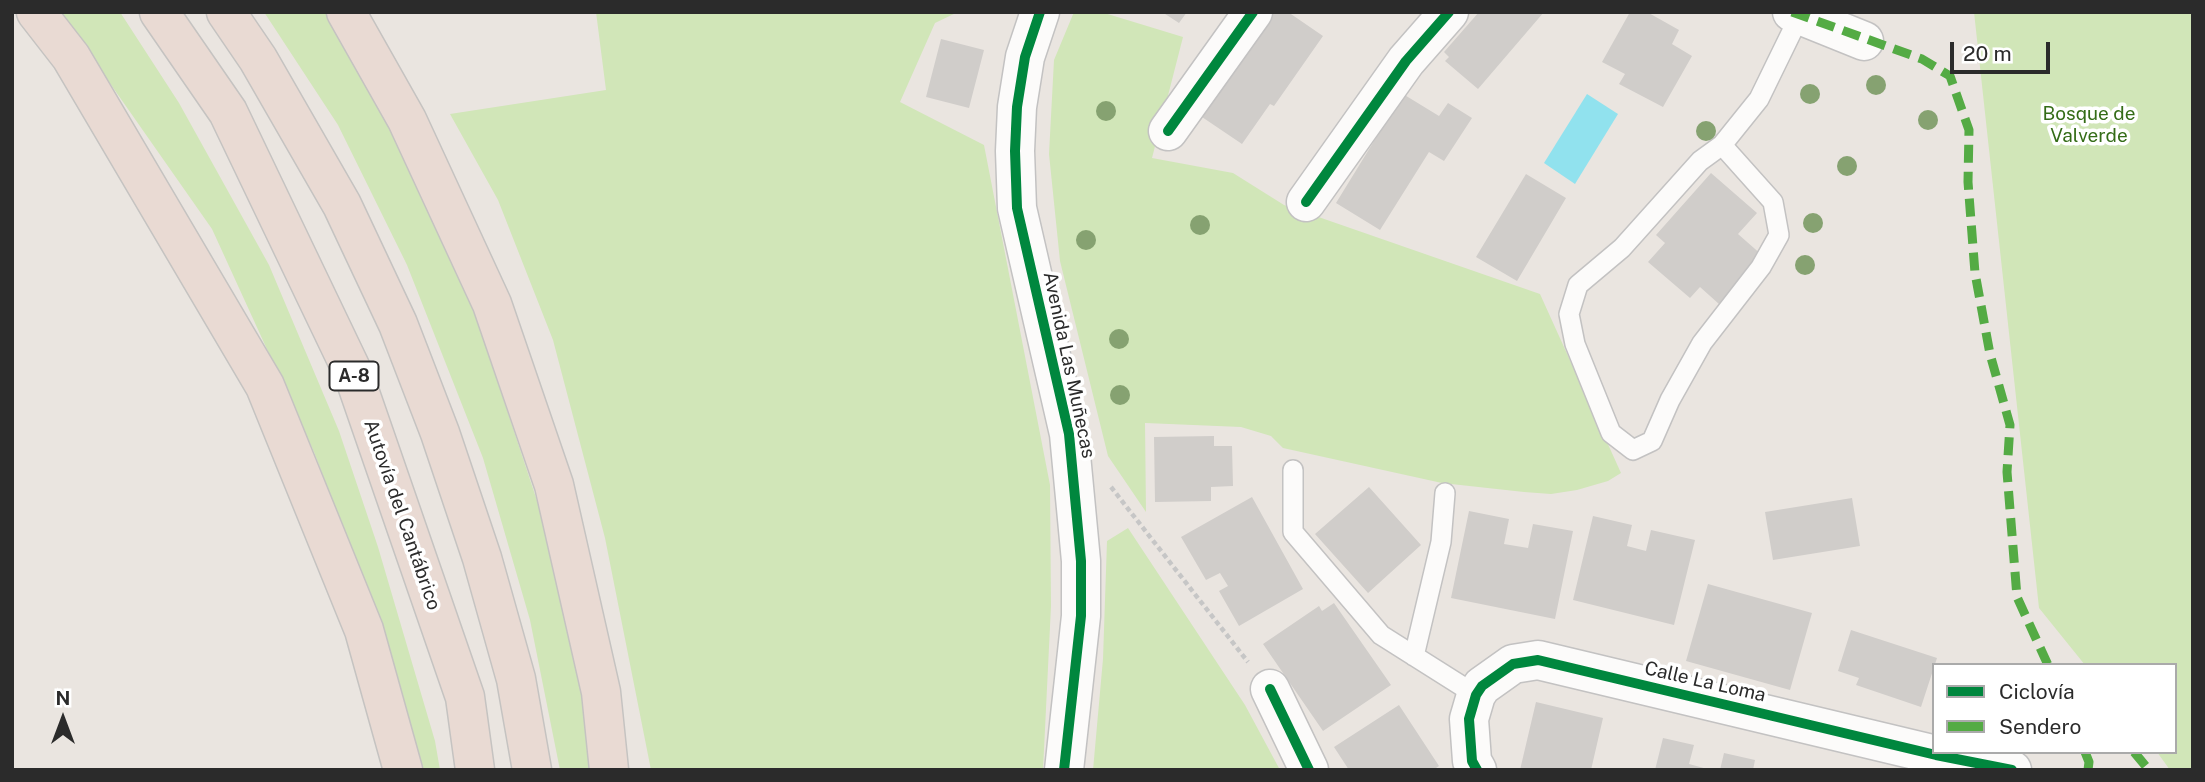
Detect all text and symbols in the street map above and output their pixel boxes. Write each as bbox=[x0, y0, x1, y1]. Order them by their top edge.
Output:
scale bar bbox=[1953, 28, 2053, 72]
text: 20 m bbox=[1963, 41, 2012, 66]
park label: Bosque de Valverde bbox=[2043, 103, 2135, 147]
street label: Avenida Las Muñecas bbox=[1038, 270, 1100, 460]
road number: A-8 bbox=[330, 362, 378, 390]
street label: Autovía del Cantábrico bbox=[359, 417, 445, 613]
street label: Calle La Loma bbox=[1642, 657, 1768, 707]
legend bbox=[1932, 663, 2177, 754]
text: Ciclovía bbox=[1999, 679, 2075, 704]
north arrow bbox=[28, 684, 98, 754]
text: N bbox=[56, 687, 70, 709]
text: Sendero bbox=[1999, 714, 2081, 739]

